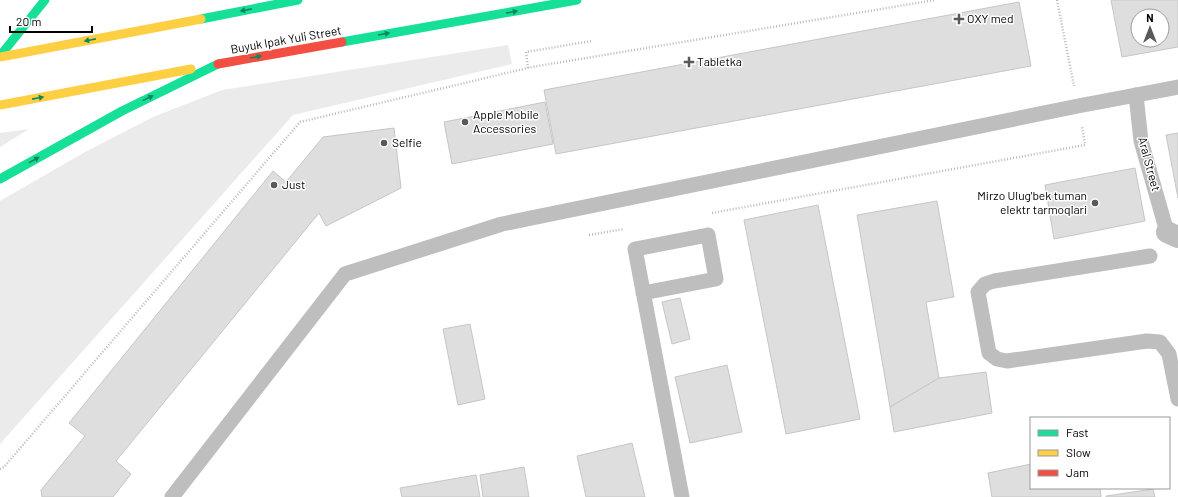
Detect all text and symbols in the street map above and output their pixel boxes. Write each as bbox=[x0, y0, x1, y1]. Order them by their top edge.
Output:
one-way arrow bbox=[239, 7, 252, 13]
scale bar bbox=[10, 8, 92, 34]
one-way arrow bbox=[506, 8, 518, 14]
north arrow bbox=[1130, 8, 1170, 48]
place label: OXY med bbox=[967, 11, 1014, 25]
text: N bbox=[1146, 11, 1154, 24]
text: 20 m bbox=[16, 14, 42, 28]
marker: OXY med bbox=[954, 14, 964, 24]
street label: Buyuk Ipak Yuli Street bbox=[229, 22, 342, 56]
one-way arrow bbox=[378, 31, 390, 37]
one-way arrow bbox=[84, 37, 96, 43]
one-way arrow bbox=[250, 54, 262, 60]
place label: Tabletka bbox=[697, 54, 742, 68]
marker: Tabletka bbox=[684, 57, 694, 67]
one-way arrow bbox=[32, 95, 44, 101]
one-way arrow bbox=[143, 95, 154, 101]
place label: Apple Mobile Accessories bbox=[473, 107, 539, 135]
marker: Apple Mobile Accessories bbox=[460, 117, 470, 127]
place label: Selfie bbox=[392, 135, 422, 149]
street label: Aral Street bbox=[1136, 135, 1164, 192]
marker: Selfie bbox=[379, 138, 389, 148]
one-way arrow bbox=[28, 156, 40, 163]
place label: Just bbox=[282, 177, 305, 191]
marker: Just bbox=[269, 180, 279, 190]
place label: Mirzo Ulug'bek tuman elektr tarmoqlari bbox=[977, 188, 1087, 216]
marker: Mirzo Ulug'bek tuman elektr tarmoqlari bbox=[1090, 198, 1100, 208]
legend bbox=[1030, 417, 1170, 489]
text: Fast bbox=[1066, 425, 1089, 439]
text: Slow bbox=[1066, 445, 1091, 459]
text: Jam bbox=[1066, 465, 1089, 479]

